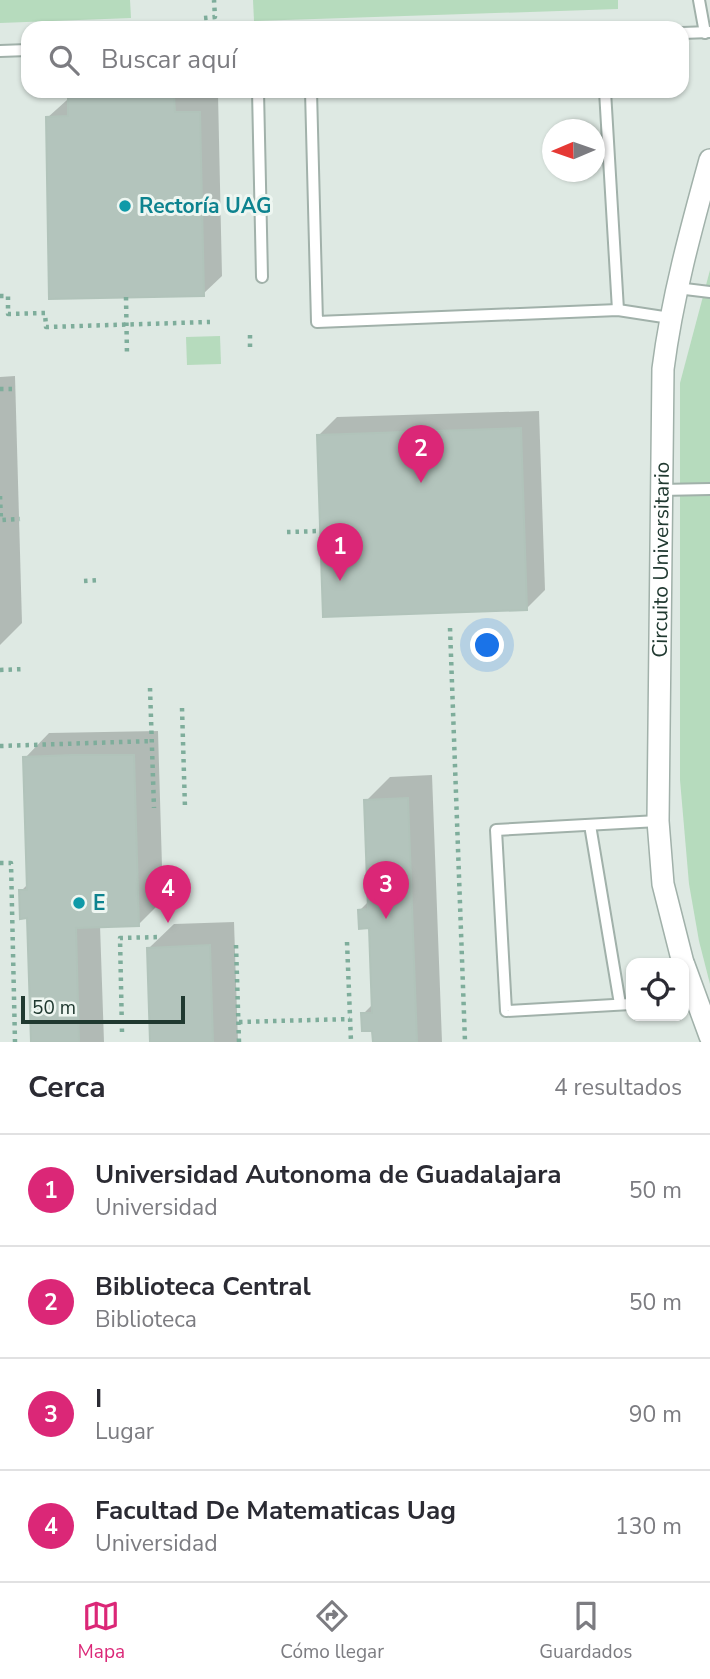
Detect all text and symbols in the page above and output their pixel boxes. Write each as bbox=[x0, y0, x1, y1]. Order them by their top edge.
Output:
search box bbox=[21, 21, 689, 98]
icon: search bbox=[45, 41, 83, 79]
text: Buscar aquí bbox=[101, 42, 237, 77]
north arrow bbox=[542, 119, 605, 182]
place label: Rectoría UAG bbox=[139, 192, 271, 220]
marker: Rectoría UAG bbox=[117, 198, 133, 214]
pin: 2 bbox=[398, 425, 444, 483]
street label: Circuito Universitario bbox=[646, 462, 676, 658]
pin: 1 bbox=[317, 523, 363, 581]
your location bbox=[470, 628, 504, 662]
pin: 3 bbox=[363, 861, 409, 919]
pin: 4 bbox=[145, 865, 191, 923]
place label: E bbox=[93, 889, 106, 917]
marker: E bbox=[71, 895, 87, 911]
map controls bbox=[626, 958, 689, 1021]
button: locate bbox=[626, 958, 689, 1021]
scale bar bbox=[21, 993, 186, 1025]
text: 50 m bbox=[32, 995, 76, 1021]
text: Cerca bbox=[28, 1067, 106, 1108]
text: 4 resultados bbox=[554, 1072, 682, 1103]
text: Universidad Autonoma de Guadalajara bbox=[95, 1157, 562, 1192]
text: 1 bbox=[44, 1175, 58, 1206]
text: 50 m bbox=[629, 1175, 682, 1206]
text: Universidad bbox=[95, 1192, 218, 1223]
text: Biblioteca Central bbox=[95, 1269, 311, 1304]
text: 2 bbox=[44, 1287, 58, 1318]
text: 50 m bbox=[629, 1287, 682, 1318]
text: Biblioteca bbox=[95, 1304, 197, 1335]
text: I bbox=[95, 1381, 102, 1416]
text: 3 bbox=[44, 1399, 58, 1430]
text: 90 m bbox=[629, 1399, 682, 1430]
text: Lugar bbox=[95, 1416, 154, 1447]
text: Facultad De Matematicas Uag bbox=[95, 1493, 456, 1528]
text: 4 bbox=[44, 1511, 58, 1542]
text: 130 m bbox=[615, 1511, 682, 1542]
text: Universidad bbox=[95, 1528, 218, 1559]
tab: Mapa bbox=[78, 1597, 125, 1665]
tab: Cómo llegar bbox=[280, 1597, 384, 1665]
tab: Guardados bbox=[539, 1597, 632, 1665]

